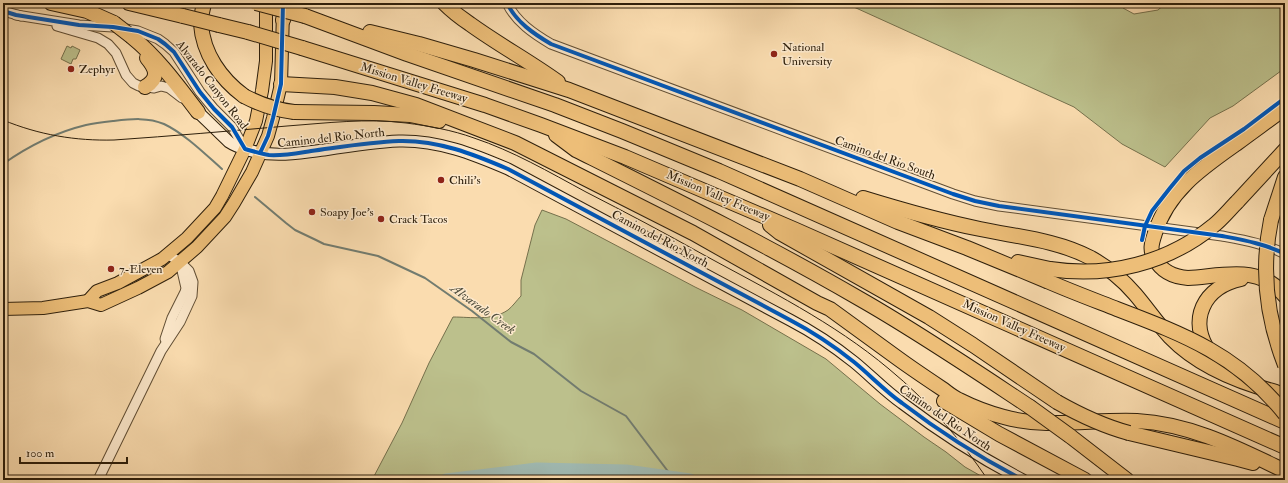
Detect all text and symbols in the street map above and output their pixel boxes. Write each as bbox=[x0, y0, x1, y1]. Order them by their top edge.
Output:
street label: Alvarado Canyon Road bbox=[172, 37, 251, 133]
place label: National University bbox=[782, 40, 833, 69]
marker: National University bbox=[769, 49, 779, 59]
street label: Mission Valley Freeway bbox=[359, 60, 470, 107]
place label: Zephyr bbox=[79, 62, 115, 77]
marker: Zephyr bbox=[66, 64, 76, 74]
street label: Camino del Rio North bbox=[276, 125, 386, 151]
street label: Camino del Rio South bbox=[833, 133, 938, 183]
street label: Mission Valley Freeway bbox=[664, 167, 773, 225]
place label: Chili's bbox=[449, 173, 481, 188]
marker: Chili's bbox=[436, 175, 446, 185]
place label: Soapy Joe's bbox=[320, 205, 374, 220]
marker: Soapy Joe's bbox=[307, 207, 317, 217]
street label: Camino del Rio North bbox=[609, 207, 712, 271]
place label: Crack Tacos bbox=[389, 212, 447, 227]
marker: Crack Tacos bbox=[376, 214, 386, 224]
place label: 7-Eleven bbox=[119, 262, 163, 277]
marker: 7-Eleven bbox=[106, 264, 116, 274]
water label: Alvarado Creek bbox=[446, 279, 519, 338]
street label: Mission Valley Freeway bbox=[960, 297, 1068, 356]
street label: Camino del Rio North bbox=[896, 382, 995, 455]
scale bar bbox=[20, 439, 127, 465]
text: 100 m bbox=[26, 446, 55, 461]

